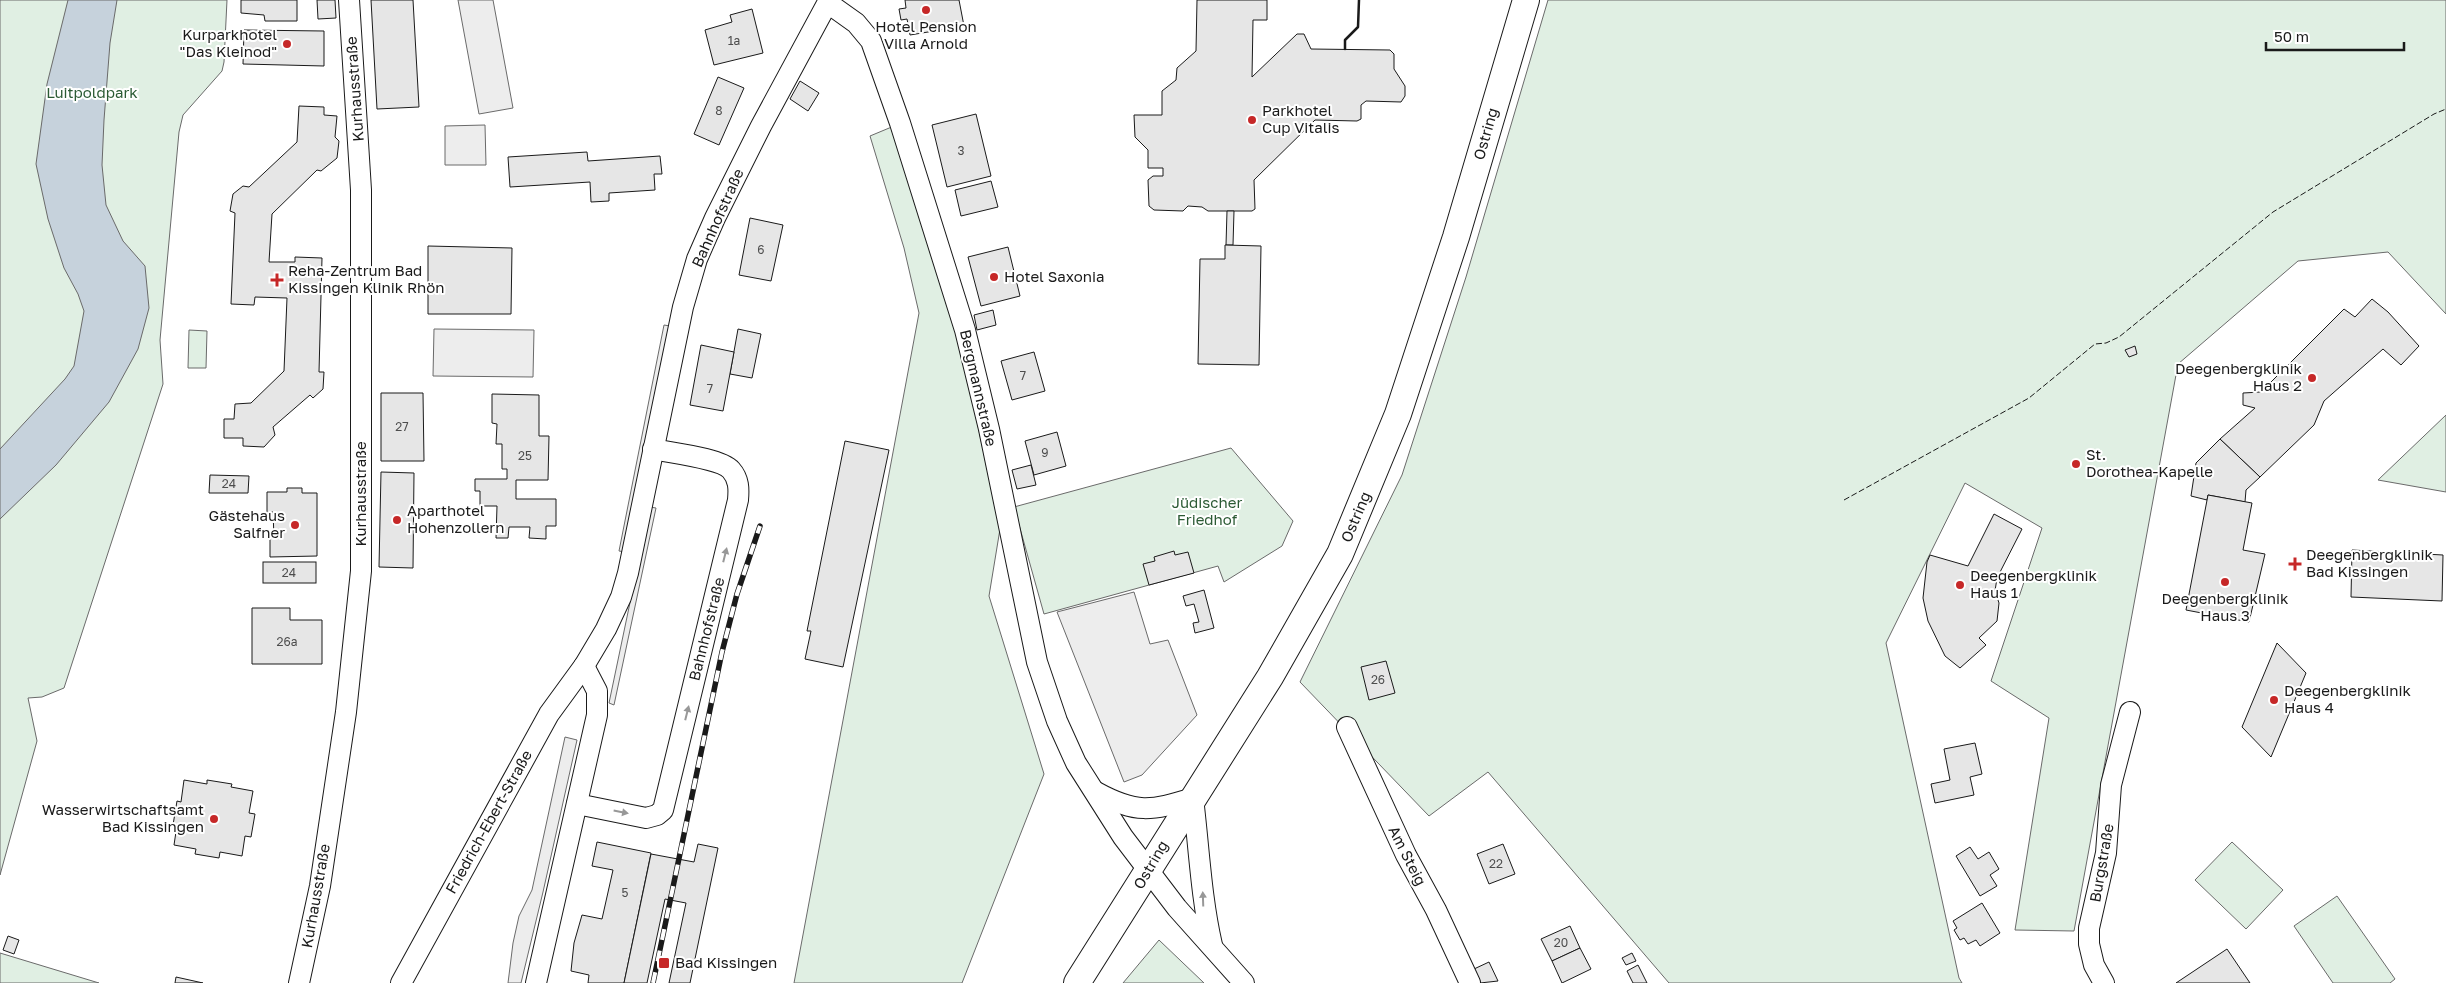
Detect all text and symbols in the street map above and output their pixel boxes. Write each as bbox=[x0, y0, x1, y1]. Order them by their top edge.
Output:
marker: Hotel Pension Villa Arnold bbox=[920, 4, 932, 16]
place label: Hotel Pension Villa Arnold bbox=[875, 17, 977, 52]
scale bar bbox=[2266, 20, 2404, 52]
place label: Kurparkhotel "Das Kleinod" bbox=[180, 25, 277, 60]
text: 50 m bbox=[2274, 27, 2309, 45]
house number: 1a bbox=[728, 33, 740, 48]
street label: Kurhausstraße bbox=[341, 36, 367, 142]
marker: Kurparkhotel "Das Kleinod" bbox=[281, 38, 293, 50]
park label: Luitpoldpark bbox=[46, 83, 138, 101]
place label: Parkhotel Cup Vitalis bbox=[1262, 101, 1340, 136]
house number: 8 bbox=[715, 103, 723, 118]
street label: Ostring bbox=[1469, 106, 1501, 162]
marker: Parkhotel Cup Vitalis bbox=[1246, 114, 1258, 126]
house number: 3 bbox=[957, 143, 965, 158]
street label: Bahnhofstraße bbox=[687, 165, 747, 270]
house number: 6 bbox=[757, 242, 765, 257]
place label: Reha-Zentrum Bad Kissingen Klinik Rhön bbox=[288, 261, 445, 296]
place label: Hotel Saxonia bbox=[1004, 267, 1104, 285]
marker: Hotel Saxonia bbox=[988, 271, 1000, 283]
marker: Reha-Zentrum Bad Kissingen Klinik Rhön bbox=[270, 273, 284, 287]
street label: Bergmannstraße bbox=[957, 328, 1001, 448]
place label: Deegenbergklinik Haus 2 bbox=[2175, 359, 2303, 394]
house number: 7 bbox=[1020, 368, 1026, 383]
marker: Deegenbergklinik Haus 2 bbox=[2306, 372, 2318, 384]
house number: 7 bbox=[707, 381, 713, 396]
house number: 27 bbox=[395, 419, 409, 434]
street label: Kurhausstraße bbox=[351, 441, 369, 547]
house number: 9 bbox=[1041, 445, 1049, 460]
place label: St. Dorothea-Kapelle bbox=[2086, 445, 2213, 480]
house number: 25 bbox=[518, 448, 532, 463]
marker: St. Dorothea-Kapelle bbox=[2070, 458, 2082, 470]
house number: 24 bbox=[222, 476, 236, 491]
street label: Ostring bbox=[1336, 489, 1374, 545]
park label: Jüdischer Friedhof bbox=[1172, 493, 1242, 528]
place label: Aparthotel Hohenzollern bbox=[407, 501, 504, 536]
place label: Gästehaus Salfner bbox=[209, 506, 285, 541]
marker: Aparthotel Hohenzollern bbox=[391, 514, 403, 526]
marker: Gästehaus Salfner bbox=[289, 519, 301, 531]
place label: Deegenbergklinik Bad Kissingen bbox=[2306, 545, 2433, 580]
one-way arrow bbox=[721, 547, 729, 562]
marker: Deegenbergklinik Bad Kissingen bbox=[2288, 557, 2302, 571]
house number: 24 bbox=[282, 565, 296, 580]
place label: Deegenbergklinik Haus 1 bbox=[1970, 566, 2097, 601]
street label: Bahnhofstraße bbox=[684, 575, 728, 682]
marker: Deegenbergklinik Haus 3 bbox=[2219, 576, 2231, 588]
marker: Deegenbergklinik Haus 1 bbox=[1954, 579, 1966, 591]
place label: Deegenbergklinik Haus 3 bbox=[2162, 589, 2289, 624]
house number: 26a bbox=[276, 634, 298, 649]
house number: 26 bbox=[1371, 672, 1385, 687]
place label: Deegenbergklinik Haus 4 bbox=[2284, 681, 2411, 716]
marker: Deegenbergklinik Haus 4 bbox=[2268, 694, 2280, 706]
one-way arrow bbox=[683, 705, 691, 720]
street label: Friedrich-Ebert-Straße bbox=[441, 746, 535, 896]
place label: Wasserwirtschaftsamt Bad Kissingen bbox=[42, 800, 204, 835]
one-way arrow bbox=[613, 809, 629, 817]
marker: Wasserwirtschaftsamt Bad Kissingen bbox=[208, 813, 220, 825]
street label: Burgstraße bbox=[2085, 822, 2117, 904]
street label: Am Steig bbox=[1385, 823, 1431, 888]
street label: Ostring bbox=[1129, 837, 1171, 892]
street label: Kurhausstraße bbox=[297, 842, 333, 949]
house number: 22 bbox=[1489, 856, 1503, 871]
house number: 5 bbox=[622, 885, 629, 900]
one-way arrow bbox=[1199, 890, 1207, 906]
house number: 20 bbox=[1554, 935, 1568, 950]
place label: Bad Kissingen bbox=[675, 953, 777, 971]
marker: Bad Kissingen bbox=[657, 956, 671, 970]

